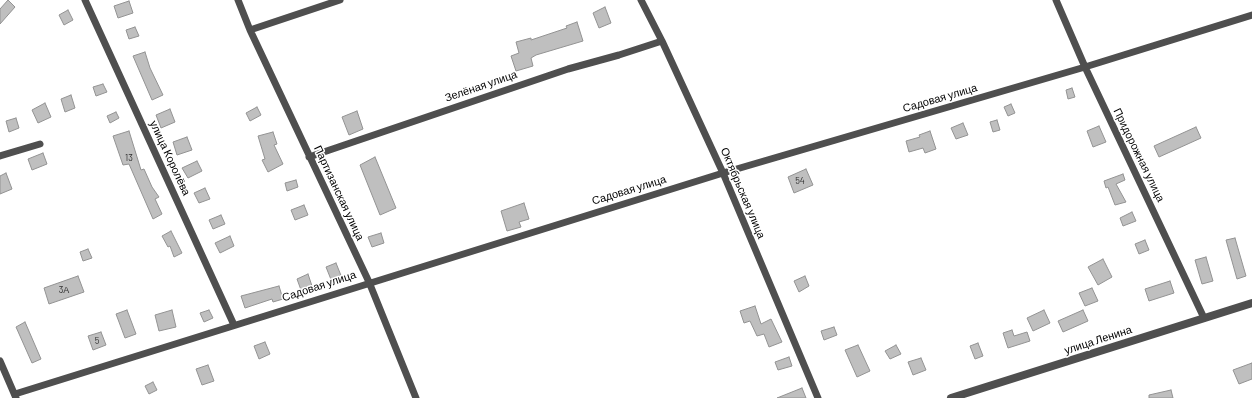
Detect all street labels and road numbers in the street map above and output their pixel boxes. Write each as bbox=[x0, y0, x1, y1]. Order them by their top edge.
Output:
street label: Зелёная улица bbox=[443, 67, 519, 105]
street label: Садовая улица bbox=[901, 81, 979, 115]
street label: Придорожная улица bbox=[1111, 106, 1167, 204]
street label: улица Королёва bbox=[147, 118, 193, 198]
street label: Партизанская улица bbox=[311, 143, 367, 243]
street label: Октябрьская улица bbox=[718, 145, 768, 241]
street label: Садовая улица bbox=[590, 172, 668, 208]
street label: Садовая улица bbox=[280, 268, 358, 304]
street label: улица Ленина bbox=[1063, 323, 1133, 357]

